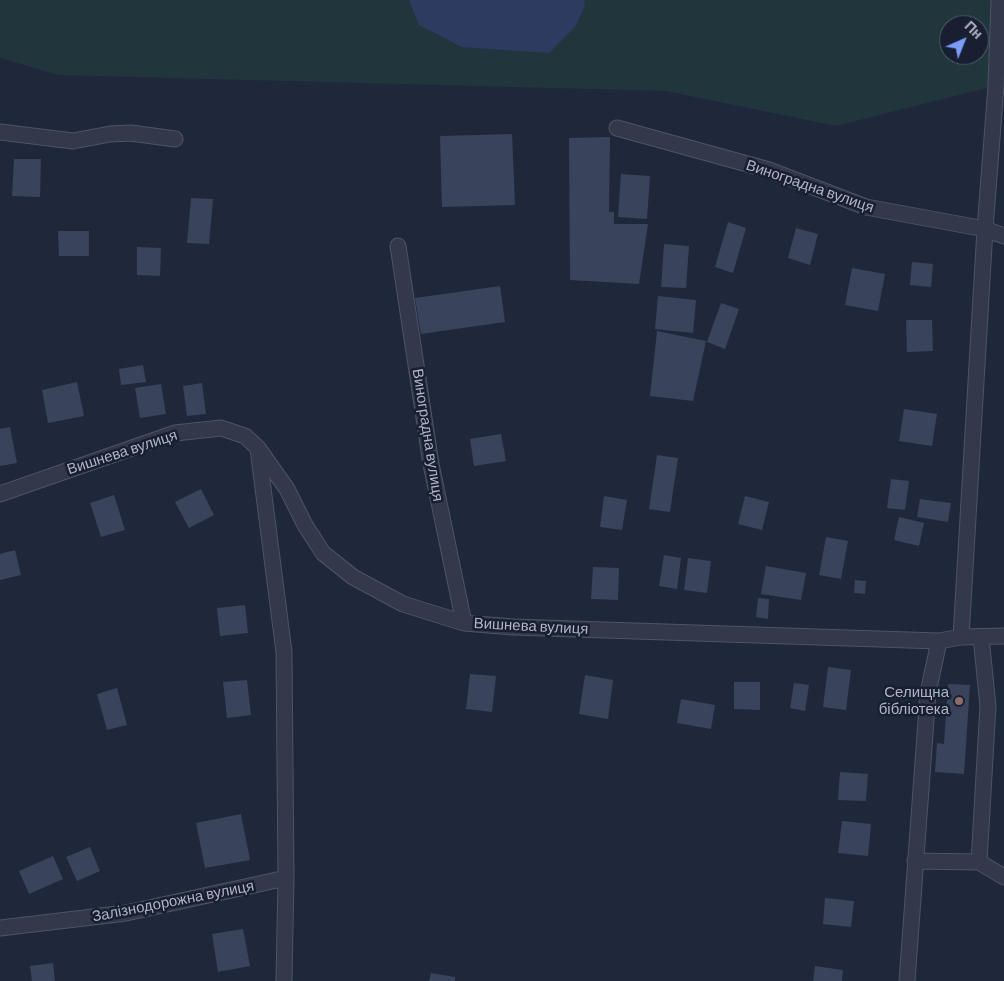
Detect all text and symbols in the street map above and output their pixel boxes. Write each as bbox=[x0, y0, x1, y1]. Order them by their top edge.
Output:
north arrow bbox=[939, 15, 989, 65]
text: Пн bbox=[962, 17, 987, 42]
street label: Виноградна вулиця bbox=[744, 156, 876, 216]
street label: Виноградна вулиця bbox=[409, 367, 447, 503]
street label: Вишнева вулиця bbox=[65, 426, 179, 478]
street label: Вишнева вулиця bbox=[473, 614, 589, 638]
place label: Селищна бібліотека bbox=[879, 683, 949, 718]
marker: Селищна бібліотека bbox=[953, 695, 965, 707]
street label: Залізнодорожна вулиця bbox=[91, 876, 255, 926]

